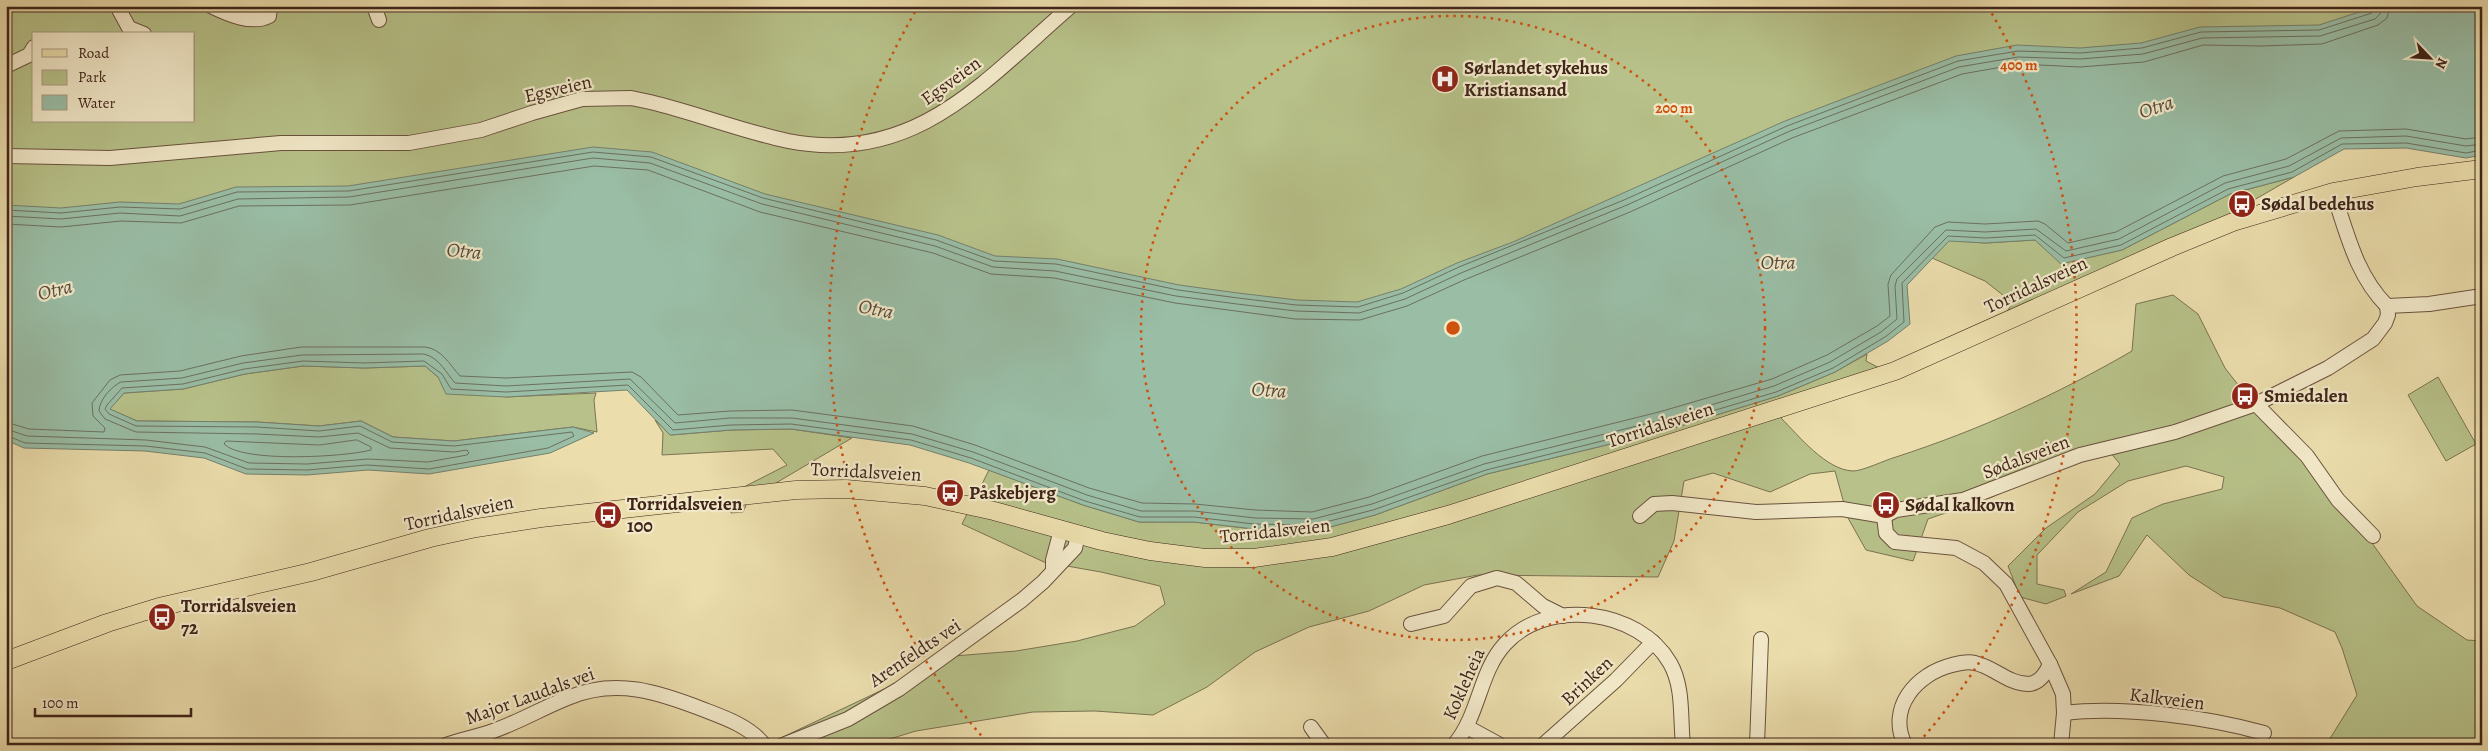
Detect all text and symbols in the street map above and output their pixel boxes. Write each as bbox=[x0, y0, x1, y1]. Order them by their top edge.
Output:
legend bbox=[32, 32, 195, 122]
north arrow bbox=[2406, 32, 2456, 82]
text: Road bbox=[78, 43, 110, 63]
street label: Egsveien bbox=[916, 50, 986, 112]
place label: Sørlandet sykehus Kristiansand bbox=[1464, 55, 1608, 103]
text: 400 m bbox=[2000, 55, 2038, 75]
text: N bbox=[2431, 55, 2452, 72]
hospital icon: Sørlandet sykehus Kristiansand bbox=[1430, 64, 1460, 94]
text: Park bbox=[78, 67, 107, 87]
street label: Egsveien bbox=[522, 69, 594, 109]
water label: Otra bbox=[2135, 89, 2177, 125]
text: Water bbox=[77, 93, 115, 113]
text: 200 m bbox=[1655, 98, 1693, 118]
bus stop icon: Sødal bedehus bbox=[2227, 189, 2257, 219]
place label: Sødal bedehus bbox=[2261, 191, 2375, 217]
water label: Otra bbox=[445, 236, 483, 266]
water label: Otra bbox=[1761, 249, 1795, 276]
street label: Torridalsveien bbox=[1980, 250, 2092, 320]
water label: Otra bbox=[35, 273, 75, 307]
water label: Otra bbox=[856, 292, 896, 326]
centre of rings bbox=[1444, 319, 1462, 337]
water label: Otra bbox=[1251, 375, 1287, 405]
bus stop icon: Smiedalen bbox=[2230, 381, 2260, 411]
place label: Smiedalen bbox=[2264, 383, 2348, 409]
street label: Torridalsveien bbox=[1603, 396, 1717, 454]
street label: Sødalsveien bbox=[1979, 428, 2073, 486]
street label: Torridalsveien bbox=[810, 456, 922, 488]
bus stop icon: Påskebjerg bbox=[935, 478, 965, 508]
place label: Påskebjerg bbox=[969, 480, 1056, 506]
street label: Torridalsveien bbox=[402, 489, 516, 537]
bus stop icon: Sødal kalkovn bbox=[1871, 490, 1901, 520]
place label: Torridalsveien 100 bbox=[627, 491, 743, 539]
place label: Sødal kalkovn bbox=[1905, 492, 2015, 518]
bus stop icon: Torridalsveien 100 bbox=[593, 500, 623, 530]
street label: Torridalsveien bbox=[1218, 512, 1332, 550]
place label: Torridalsveien 72 bbox=[181, 593, 297, 641]
bus stop icon: Torridalsveien 72 bbox=[147, 602, 177, 632]
street label: Arenfeldts vei bbox=[863, 613, 966, 694]
street label: Kokleheia bbox=[1437, 644, 1491, 724]
street label: Brinken bbox=[1555, 650, 1619, 712]
street label: Major Laudals vei bbox=[462, 661, 598, 731]
street label: Kalkveien bbox=[2128, 681, 2206, 717]
scale bar bbox=[35, 686, 191, 718]
text: 100 m bbox=[42, 693, 79, 713]

